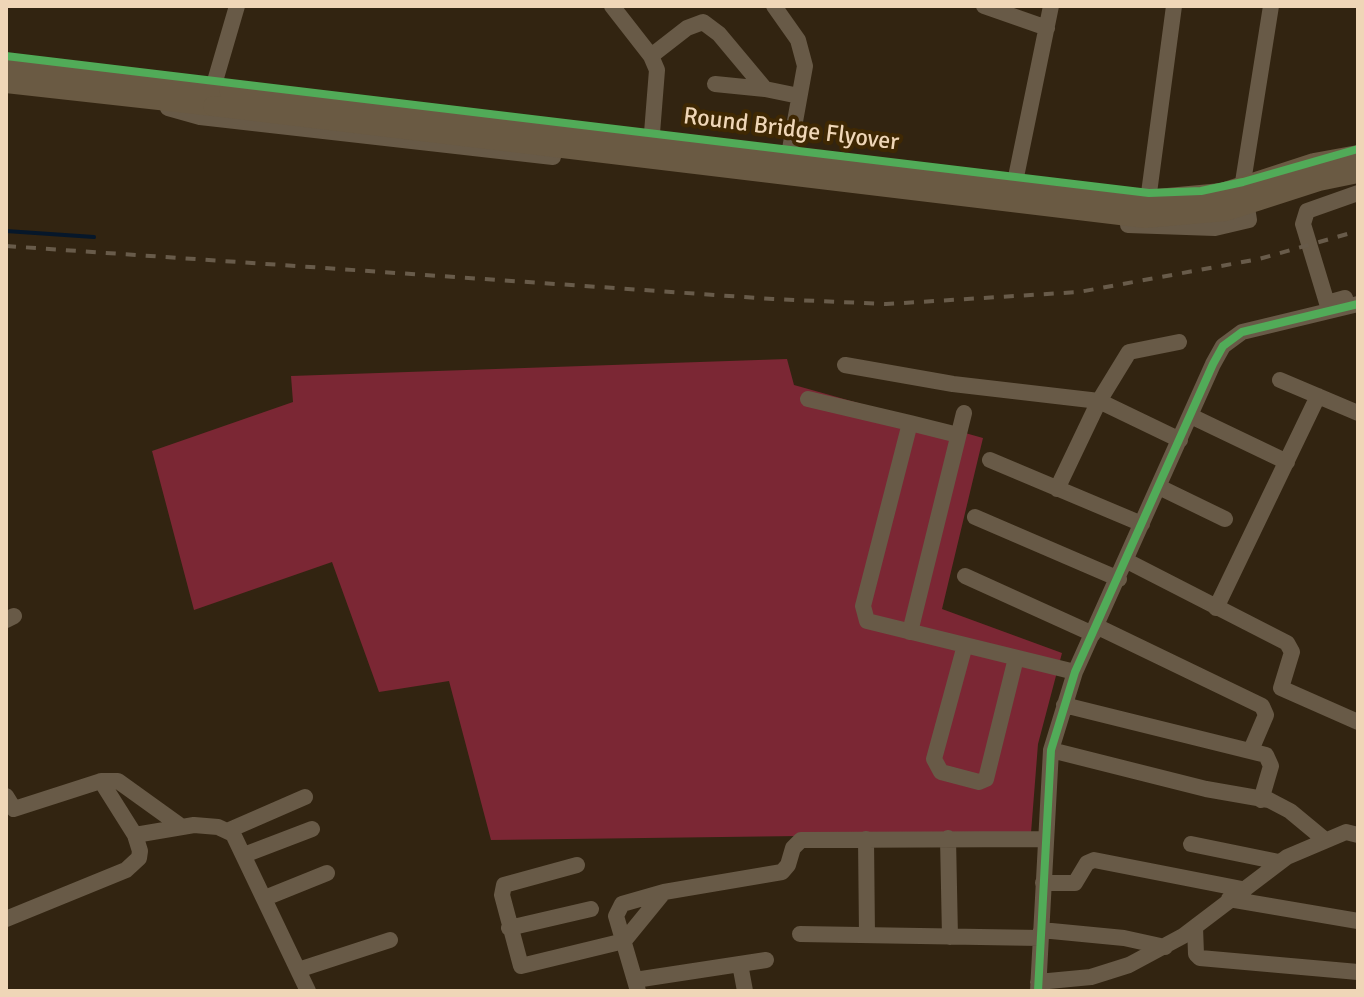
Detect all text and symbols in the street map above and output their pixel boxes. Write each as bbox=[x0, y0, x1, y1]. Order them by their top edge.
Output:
street label: Round Bridge Flyover bbox=[681, 102, 901, 158]

